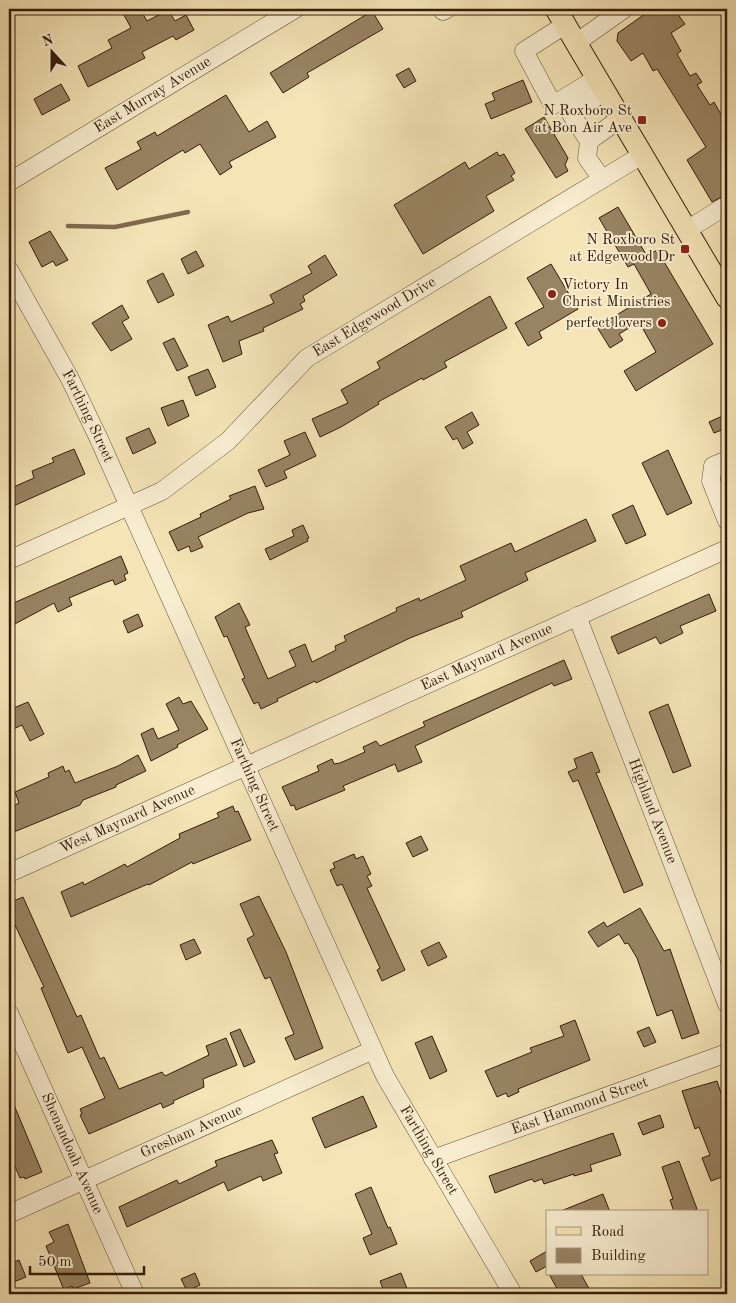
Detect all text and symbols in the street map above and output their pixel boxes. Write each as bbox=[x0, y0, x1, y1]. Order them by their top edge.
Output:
north arrow bbox=[28, 28, 78, 78]
text: N bbox=[40, 32, 55, 49]
street label: East Murray Avenue bbox=[92, 54, 214, 136]
place label: N Roxboro St at Bon Air Ave bbox=[535, 104, 632, 136]
marker: N Roxboro St at Bon Air Ave bbox=[636, 114, 648, 126]
place label: N Roxboro St at Edgewood Dr bbox=[569, 233, 675, 265]
marker: N Roxboro St at Edgewood Dr bbox=[679, 243, 691, 255]
street label: East Edgewood Drive bbox=[310, 274, 439, 360]
place label: Victory In Christ Ministries bbox=[562, 278, 671, 310]
marker: Victory In Christ Ministries bbox=[546, 288, 558, 300]
place label: perfect lovers bbox=[566, 316, 652, 331]
marker: perfect lovers bbox=[656, 317, 668, 329]
street label: Farthing Street bbox=[59, 367, 116, 465]
street label: East Maynard Avenue bbox=[418, 621, 555, 694]
street label: Farthing Street bbox=[227, 736, 282, 834]
street label: Highland Avenue bbox=[625, 756, 679, 866]
street label: West Maynard Avenue bbox=[58, 783, 197, 857]
street label: East Hammond Street bbox=[509, 1075, 650, 1138]
street label: Shenandoah Avenue bbox=[38, 1091, 106, 1216]
street label: Gresham Avenue bbox=[138, 1102, 245, 1161]
street label: Farthing Street bbox=[397, 1103, 461, 1197]
legend bbox=[546, 1210, 708, 1276]
text: Road bbox=[591, 1225, 625, 1240]
scale bar bbox=[30, 1243, 144, 1275]
text: Building bbox=[591, 1249, 646, 1264]
text: 50 m bbox=[38, 1255, 72, 1270]

